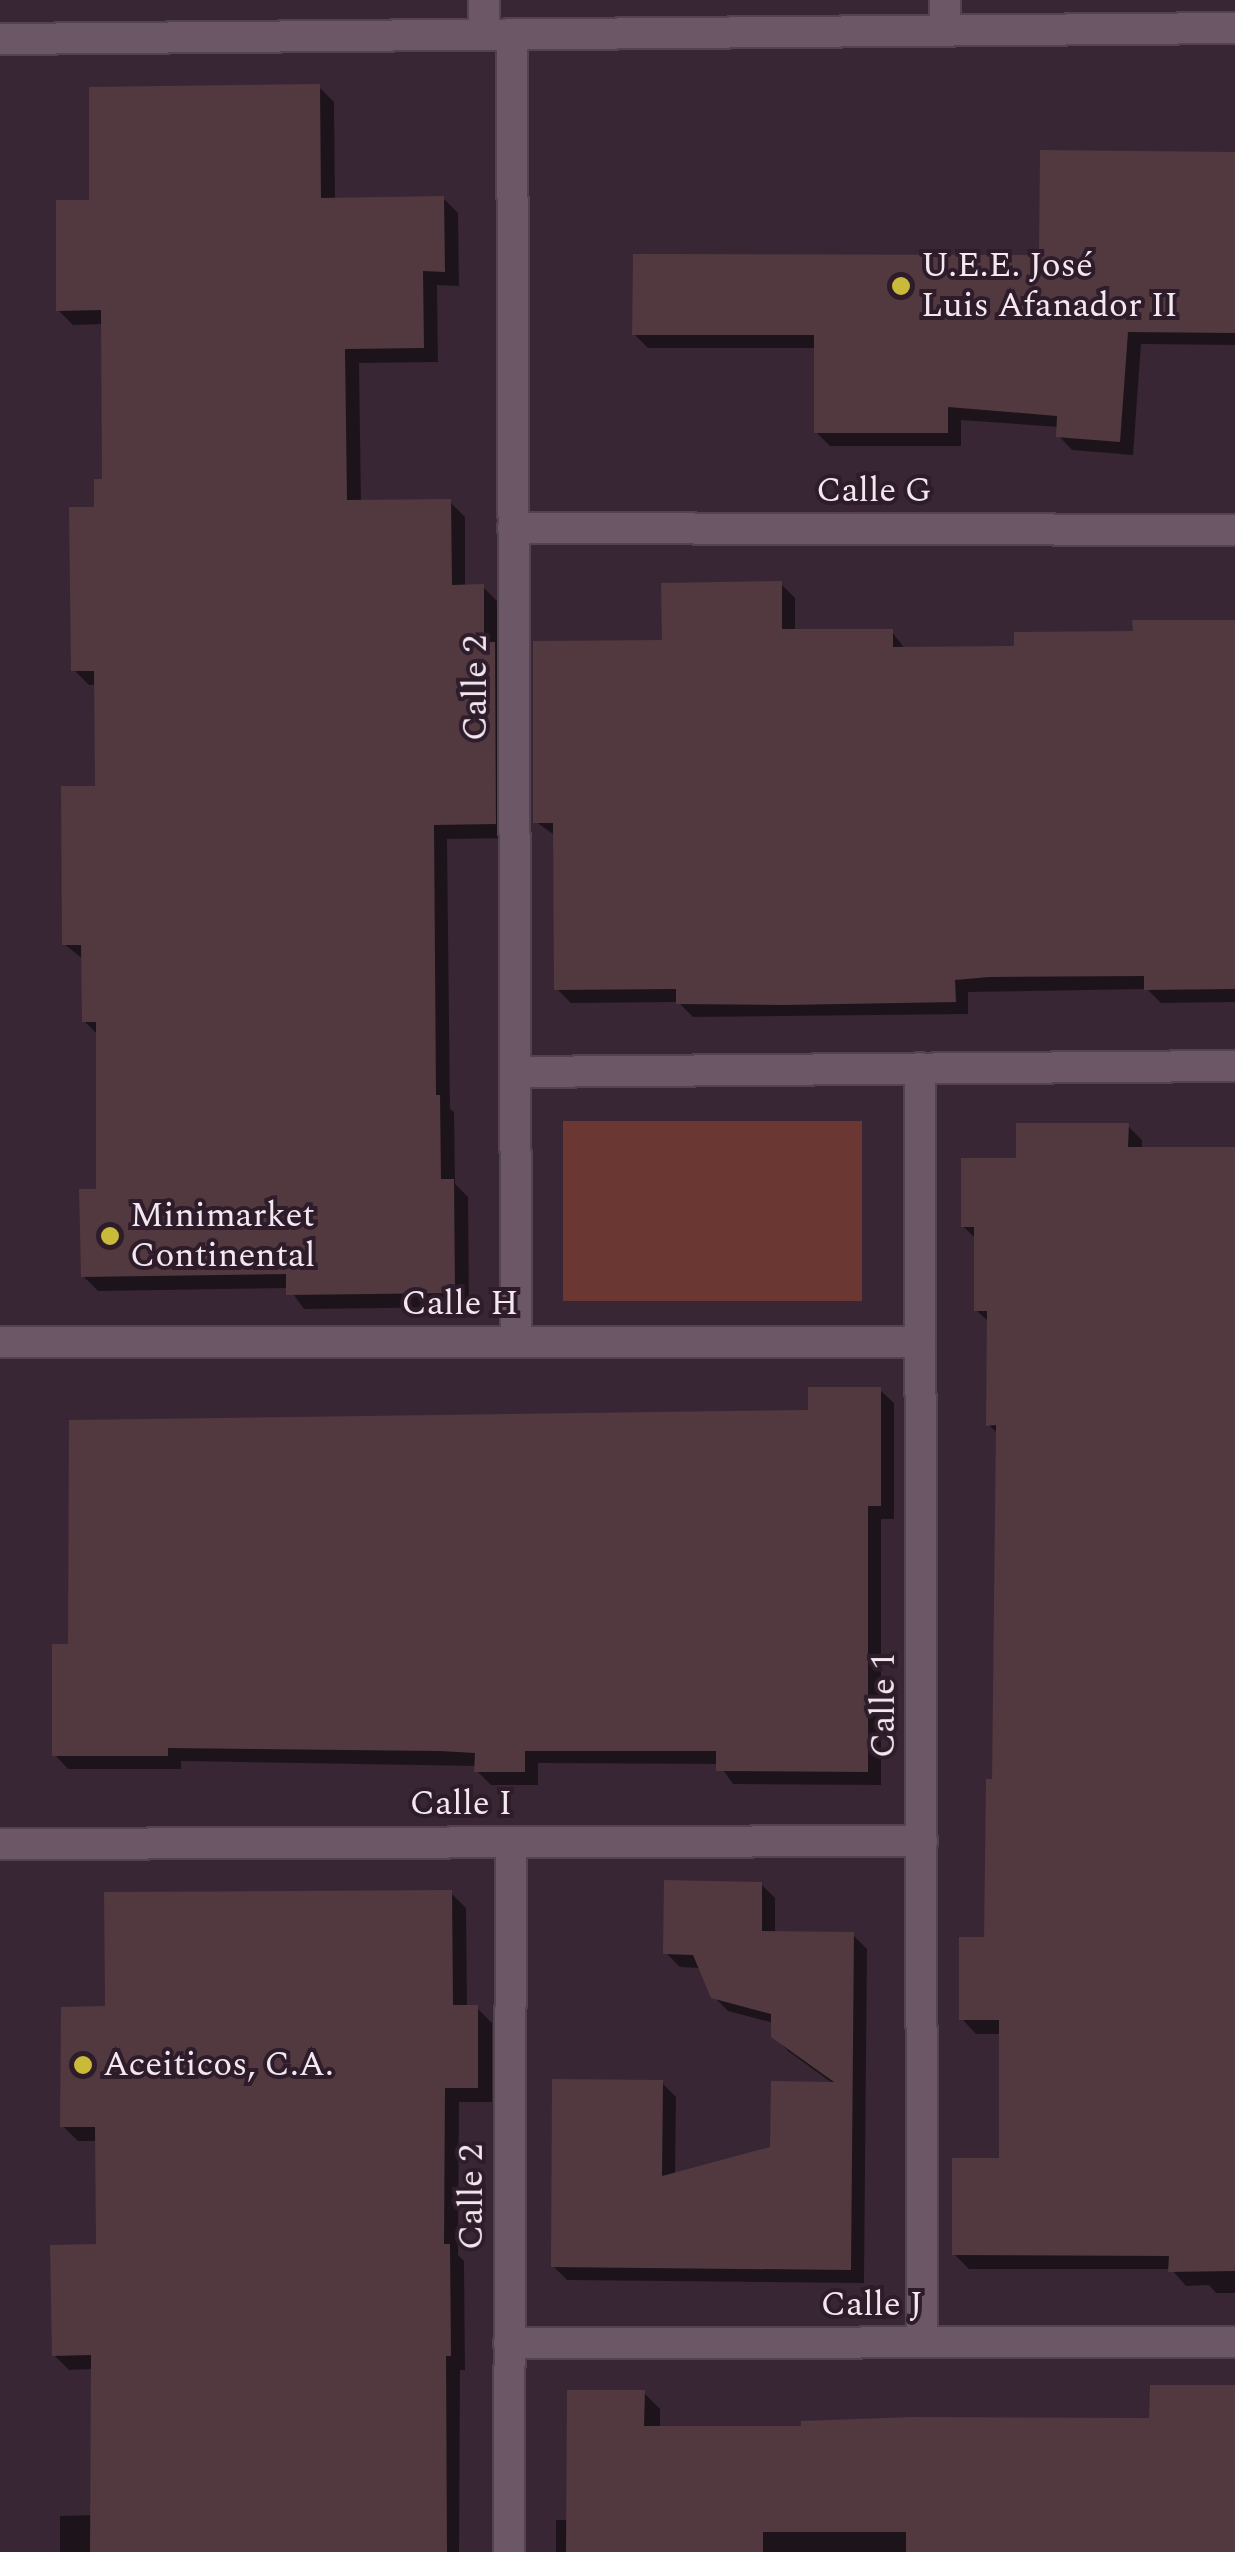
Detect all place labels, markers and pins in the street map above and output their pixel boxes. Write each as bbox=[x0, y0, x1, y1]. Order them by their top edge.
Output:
place label: U.E.E. José Luis Afanador II bbox=[921, 245, 1178, 327]
marker: U.E.E. José Luis Afanador II bbox=[890, 275, 912, 297]
place label: Minimarket Continental bbox=[130, 1195, 315, 1277]
marker: Minimarket Continental bbox=[99, 1225, 121, 1247]
place label: Aceiticos, C.A. bbox=[103, 2044, 334, 2086]
marker: Aceiticos, C.A. bbox=[72, 2054, 94, 2076]

